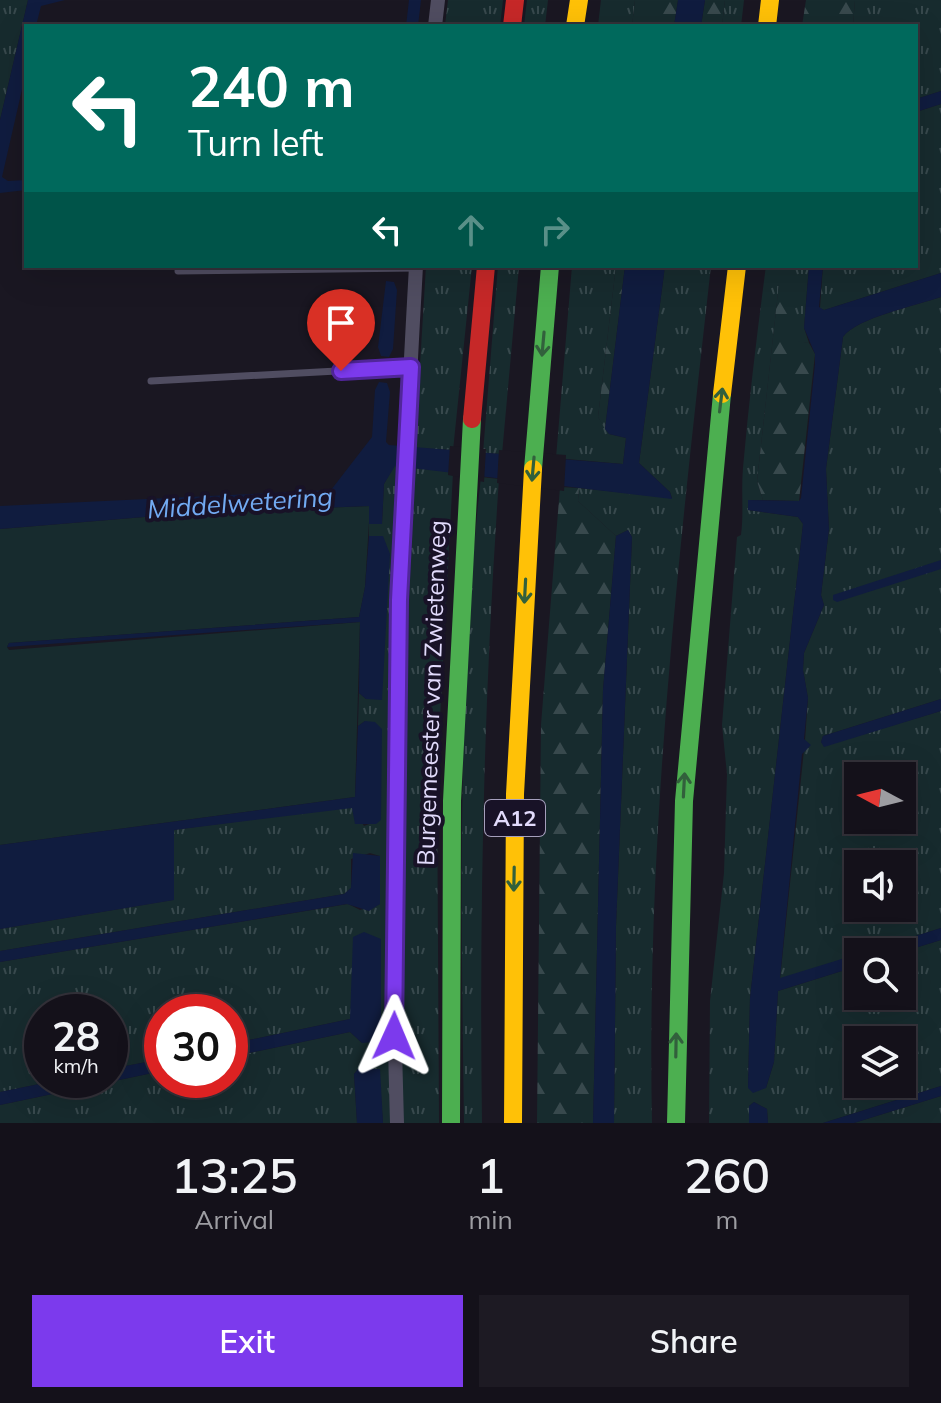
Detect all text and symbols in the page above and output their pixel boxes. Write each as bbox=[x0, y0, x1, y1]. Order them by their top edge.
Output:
text: 240 m bbox=[188, 51, 355, 121]
icon: left bbox=[56, 56, 160, 160]
text: Turn left bbox=[188, 120, 324, 165]
icon: left bbox=[365, 208, 409, 252]
icon: ahead bbox=[449, 208, 493, 252]
icon: right bbox=[533, 208, 577, 252]
pin bbox=[307, 289, 375, 371]
icon: arrive bbox=[319, 301, 363, 345]
one-way arrow bbox=[536, 330, 551, 357]
one-way arrow bbox=[713, 387, 728, 414]
one-way arrow bbox=[525, 455, 540, 482]
water label: Middelwetering bbox=[146, 480, 334, 525]
street label: Burgemeester van Zwietenweg bbox=[410, 520, 452, 866]
one-way arrow bbox=[518, 577, 533, 604]
north arrow bbox=[844, 762, 916, 834]
map controls bbox=[844, 762, 916, 1098]
one-way arrow bbox=[677, 772, 692, 799]
road number: A12 bbox=[485, 800, 545, 836]
button: sound bbox=[844, 850, 916, 922]
one-way arrow bbox=[506, 865, 522, 892]
button: search bbox=[844, 938, 916, 1010]
speed limit sign: 30 bbox=[144, 994, 248, 1098]
position arrow bbox=[352, 994, 436, 1078]
text: 28 bbox=[52, 1011, 100, 1061]
button: layers bbox=[844, 1026, 916, 1098]
one-way arrow bbox=[668, 1032, 683, 1059]
text: km/h bbox=[53, 1053, 99, 1078]
text: 13:25 bbox=[171, 1145, 298, 1205]
text: 1 bbox=[476, 1145, 505, 1205]
text: 260 bbox=[684, 1145, 770, 1205]
text: Arrival bbox=[194, 1203, 274, 1236]
text: min bbox=[468, 1203, 513, 1236]
text: m bbox=[715, 1203, 738, 1236]
button: Exit bbox=[32, 1295, 463, 1387]
button: Share bbox=[479, 1295, 909, 1387]

